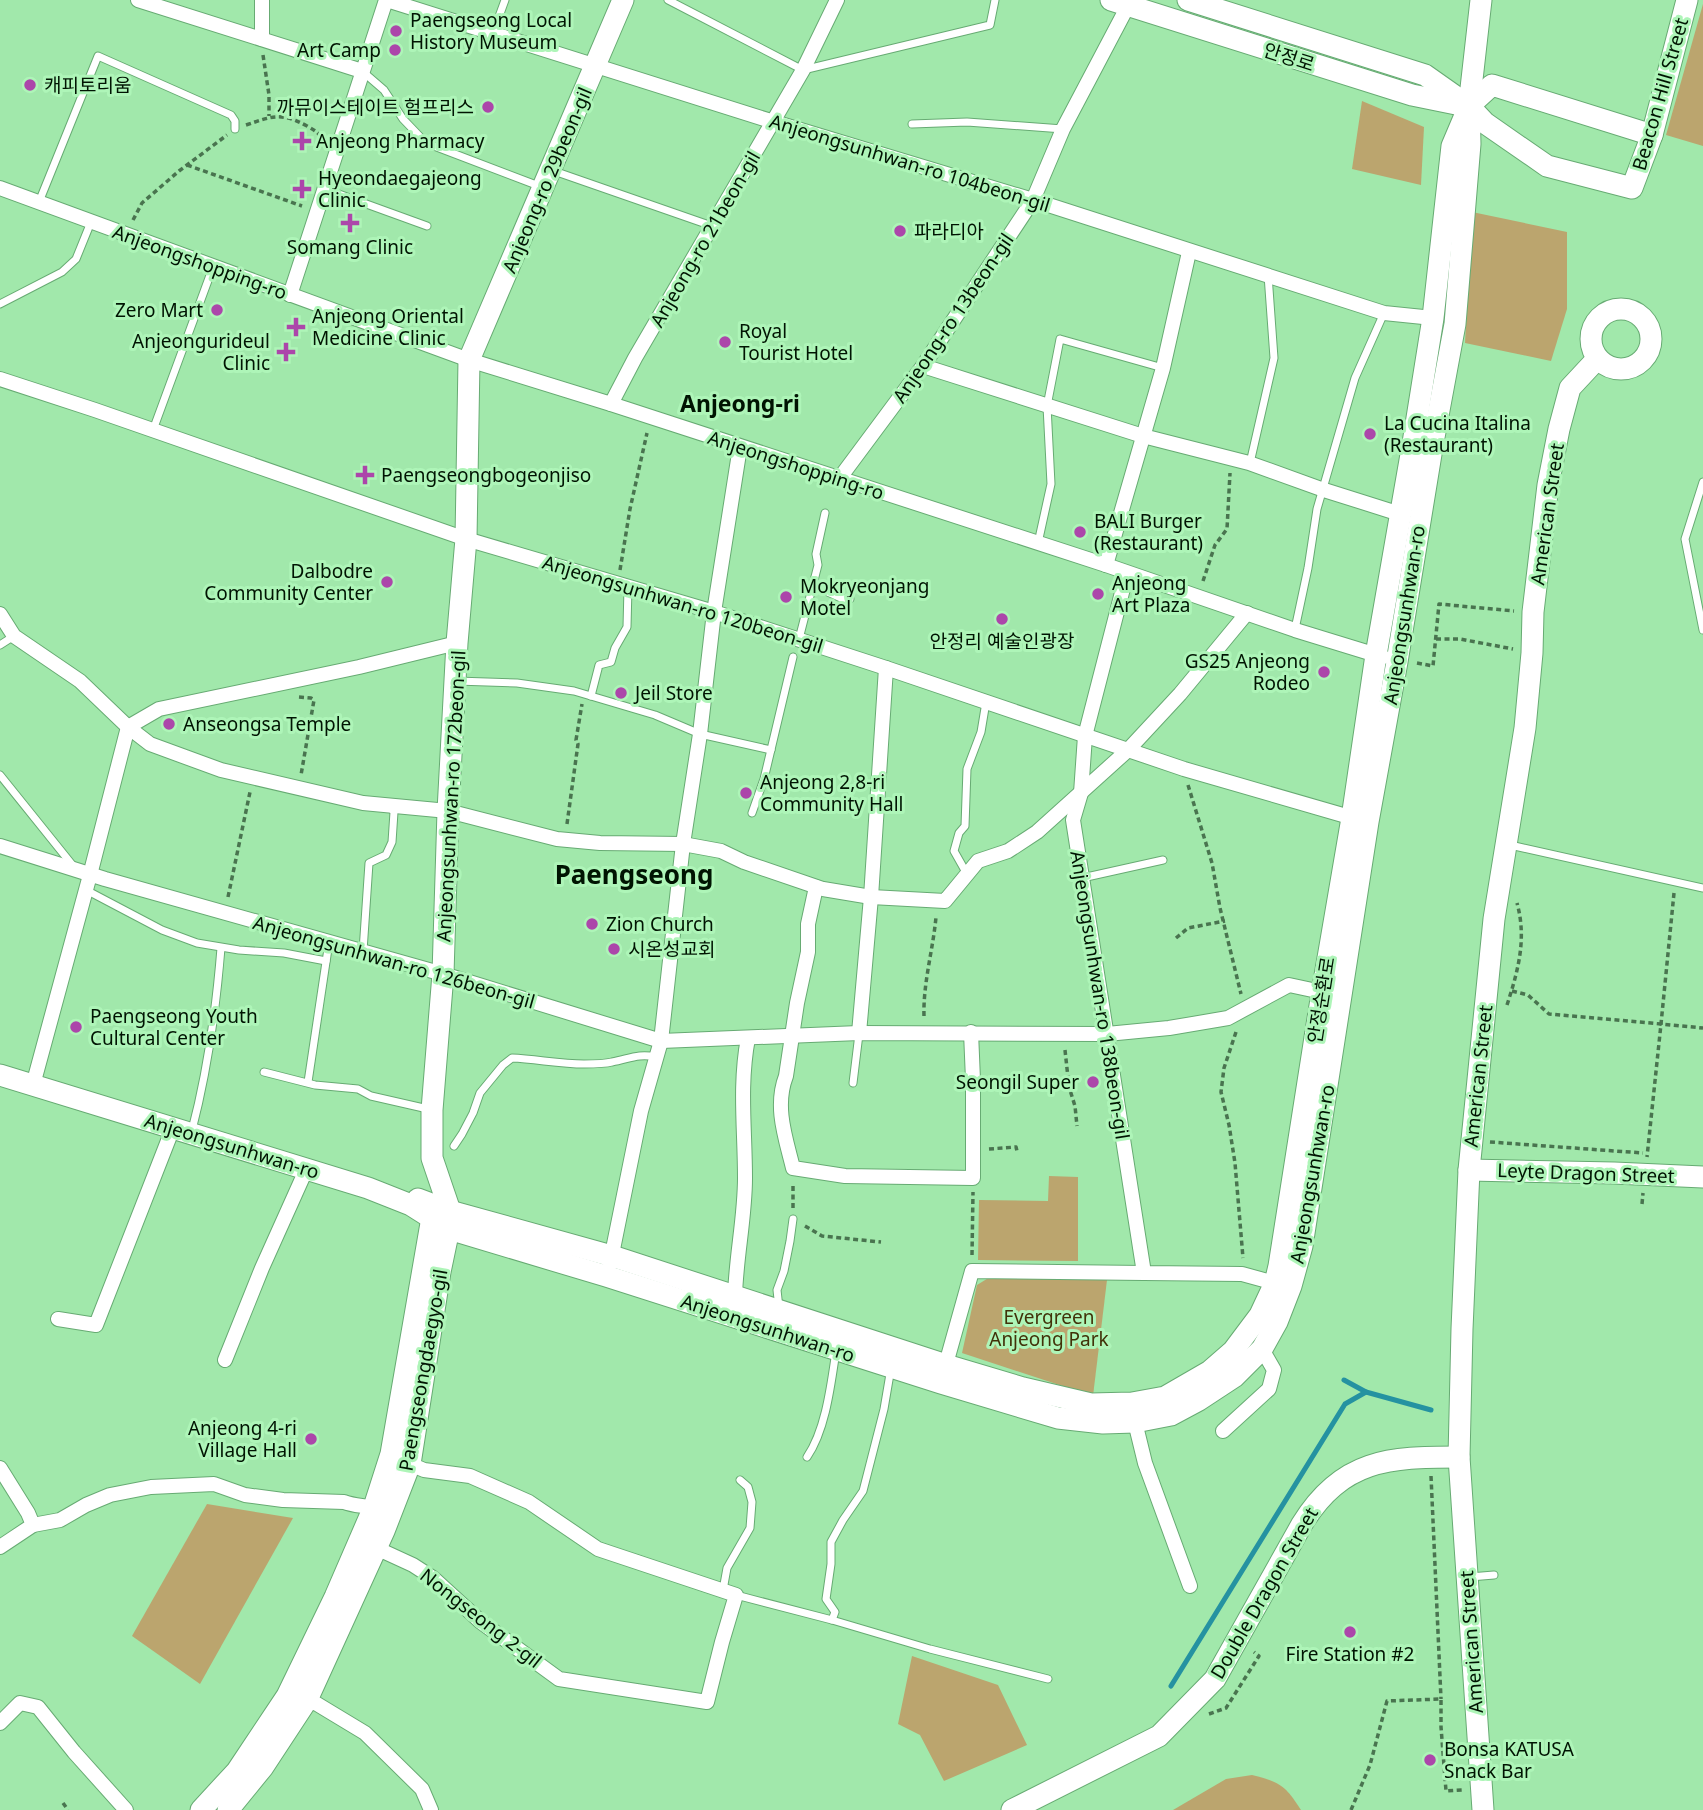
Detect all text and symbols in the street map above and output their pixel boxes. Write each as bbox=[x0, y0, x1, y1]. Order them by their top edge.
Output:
place label: Paengseong Local History Museum bbox=[410, 7, 572, 55]
street label: Beacon Hill Street bbox=[1626, 14, 1694, 173]
marker: Paengseong Local History Museum bbox=[388, 23, 404, 39]
place label: Art Camp bbox=[297, 37, 381, 63]
street label: 안정로 bbox=[1260, 37, 1318, 77]
marker: Art Camp bbox=[387, 42, 403, 58]
place label: 캐피토리움 bbox=[44, 72, 131, 98]
marker: 캐피토리움 bbox=[22, 77, 38, 93]
street label: Anjeong-ro 29beon-gil bbox=[496, 83, 598, 277]
place label: 까뮤이스테이트 험프리스 bbox=[277, 94, 474, 120]
marker: 까뮤이스테이트 험프리스 bbox=[480, 99, 496, 115]
street label: Anjeongsunhwan-ro 104beon-gil bbox=[767, 108, 1053, 218]
place label: Anjeong Pharmacy bbox=[316, 128, 485, 154]
marker: Anjeong Pharmacy bbox=[294, 133, 310, 149]
street label: Anjeong-ro 21beon-gil bbox=[644, 146, 766, 332]
place label: Hyeondaegajeong Clinic bbox=[318, 165, 482, 213]
marker: Hyeondaegajeong Clinic bbox=[292, 179, 312, 199]
marker: Somang Clinic bbox=[340, 213, 360, 233]
street label: Anjeongshopping-ro bbox=[109, 218, 291, 306]
place label: 파라디아 bbox=[914, 218, 984, 244]
marker: 파라디아 bbox=[892, 223, 908, 239]
street label: Anjeong-ro 13beon-gil bbox=[886, 228, 1020, 408]
place label: Somang Clinic bbox=[287, 234, 413, 260]
place label: Zero Mart bbox=[115, 297, 203, 323]
marker: Zero Mart bbox=[209, 302, 225, 318]
place label: Anjeong Oriental Medicine Clinic bbox=[312, 303, 464, 351]
marker: Anjeong Oriental Medicine Clinic bbox=[286, 317, 306, 337]
place label: Royal Tourist Hotel bbox=[739, 318, 853, 366]
place label: Anjeongurideul Clinic bbox=[132, 328, 270, 376]
marker: Royal Tourist Hotel bbox=[717, 334, 733, 350]
marker: Anjeongurideul Clinic bbox=[276, 342, 296, 362]
district label: Anjeong-ri bbox=[680, 387, 800, 419]
place label: La Cucina Italina (Restaurant) bbox=[1384, 410, 1531, 458]
street label: Anjeongshopping-ro bbox=[705, 424, 887, 506]
marker: La Cucina Italina (Restaurant) bbox=[1362, 426, 1378, 442]
street label: American Street bbox=[1524, 441, 1570, 587]
place label: Paengseongbogeonjiso bbox=[381, 462, 591, 488]
marker: Paengseongbogeonjiso bbox=[355, 465, 375, 485]
place label: BALI Burger (Restaurant) bbox=[1094, 508, 1203, 556]
street label: Anjeongsunhwan-ro bbox=[1377, 523, 1431, 707]
marker: BALI Burger (Restaurant) bbox=[1072, 524, 1088, 540]
street label: Anjeongsunhwan-ro 120beon-gil bbox=[540, 549, 826, 659]
place label: Dalbodre Community Center bbox=[204, 558, 373, 606]
place label: Anjeong Art Plaza bbox=[1112, 570, 1190, 618]
place label: Mokryeonjang Motel bbox=[800, 573, 929, 621]
marker: Dalbodre Community Center bbox=[379, 574, 395, 590]
marker: Anjeong Art Plaza bbox=[1090, 586, 1106, 602]
marker: Mokryeonjang Motel bbox=[778, 589, 794, 605]
marker: 안정리 예술인광장 bbox=[994, 611, 1010, 627]
place label: 안정리 예술인광장 bbox=[930, 628, 1074, 654]
place label: GS25 Anjeong Rodeo bbox=[1185, 648, 1310, 696]
street label: Anjeongsunhwan-ro 172beon-gil bbox=[430, 650, 472, 942]
marker: GS25 Anjeong Rodeo bbox=[1316, 664, 1332, 680]
place label: Jeil Store bbox=[633, 680, 713, 706]
marker: Jeil Store bbox=[613, 685, 629, 701]
place label: Anseongsa Temple bbox=[183, 711, 351, 737]
marker: Anseongsa Temple bbox=[161, 716, 177, 732]
place label: Anjeong 2,8-ri Community Hall bbox=[760, 769, 903, 817]
marker: Anjeong 2,8-ri Community Hall bbox=[738, 785, 754, 801]
street label: Anjeongsunhwan-ro 138beon-gil bbox=[1064, 849, 1136, 1141]
district label: Paengseong bbox=[555, 856, 713, 892]
street label: Anjeongsunhwan-ro 126beon-gil bbox=[250, 909, 538, 1015]
place label: Zion Church bbox=[606, 911, 714, 937]
marker: Zion Church bbox=[584, 916, 600, 932]
place label: 시온성교회 bbox=[628, 936, 715, 962]
marker: 시온성교회 bbox=[606, 941, 622, 957]
street label: 안정순환로 bbox=[1301, 955, 1341, 1045]
place label: Paengseong Youth Cultural Center bbox=[90, 1003, 258, 1051]
street label: American Street bbox=[1458, 1003, 1498, 1148]
marker: Paengseong Youth Cultural Center bbox=[68, 1019, 84, 1035]
place label: Seongil Super bbox=[956, 1069, 1079, 1095]
marker: Seongil Super bbox=[1085, 1074, 1101, 1090]
street label: Anjeongsunhwan-ro bbox=[1283, 1083, 1341, 1265]
street label: Anjeongsunhwan-ro bbox=[142, 1107, 322, 1185]
street label: Leyte Dragon Street bbox=[1497, 1157, 1675, 1189]
street label: Paengseongdaegyo-gil bbox=[392, 1267, 454, 1473]
street label: Anjeongsunhwan-ro bbox=[678, 1288, 858, 1368]
park label: Evergreen Anjeong Park bbox=[989, 1304, 1109, 1352]
place label: Anjeong 4-ri Village Hall bbox=[188, 1415, 297, 1463]
marker: Anjeong 4-ri Village Hall bbox=[303, 1431, 319, 1447]
street label: Double Dragon Street bbox=[1204, 1502, 1324, 1684]
street label: Nongseong 2-gil bbox=[415, 1562, 547, 1674]
street label: American Street bbox=[1453, 1570, 1489, 1714]
marker: Fire Station #2 bbox=[1342, 1624, 1358, 1640]
place label: Fire Station #2 bbox=[1286, 1641, 1414, 1667]
place label: Bonsa KATUSA Snack Bar bbox=[1444, 1736, 1575, 1784]
marker: Bonsa KATUSA Snack Bar bbox=[1422, 1752, 1438, 1768]

